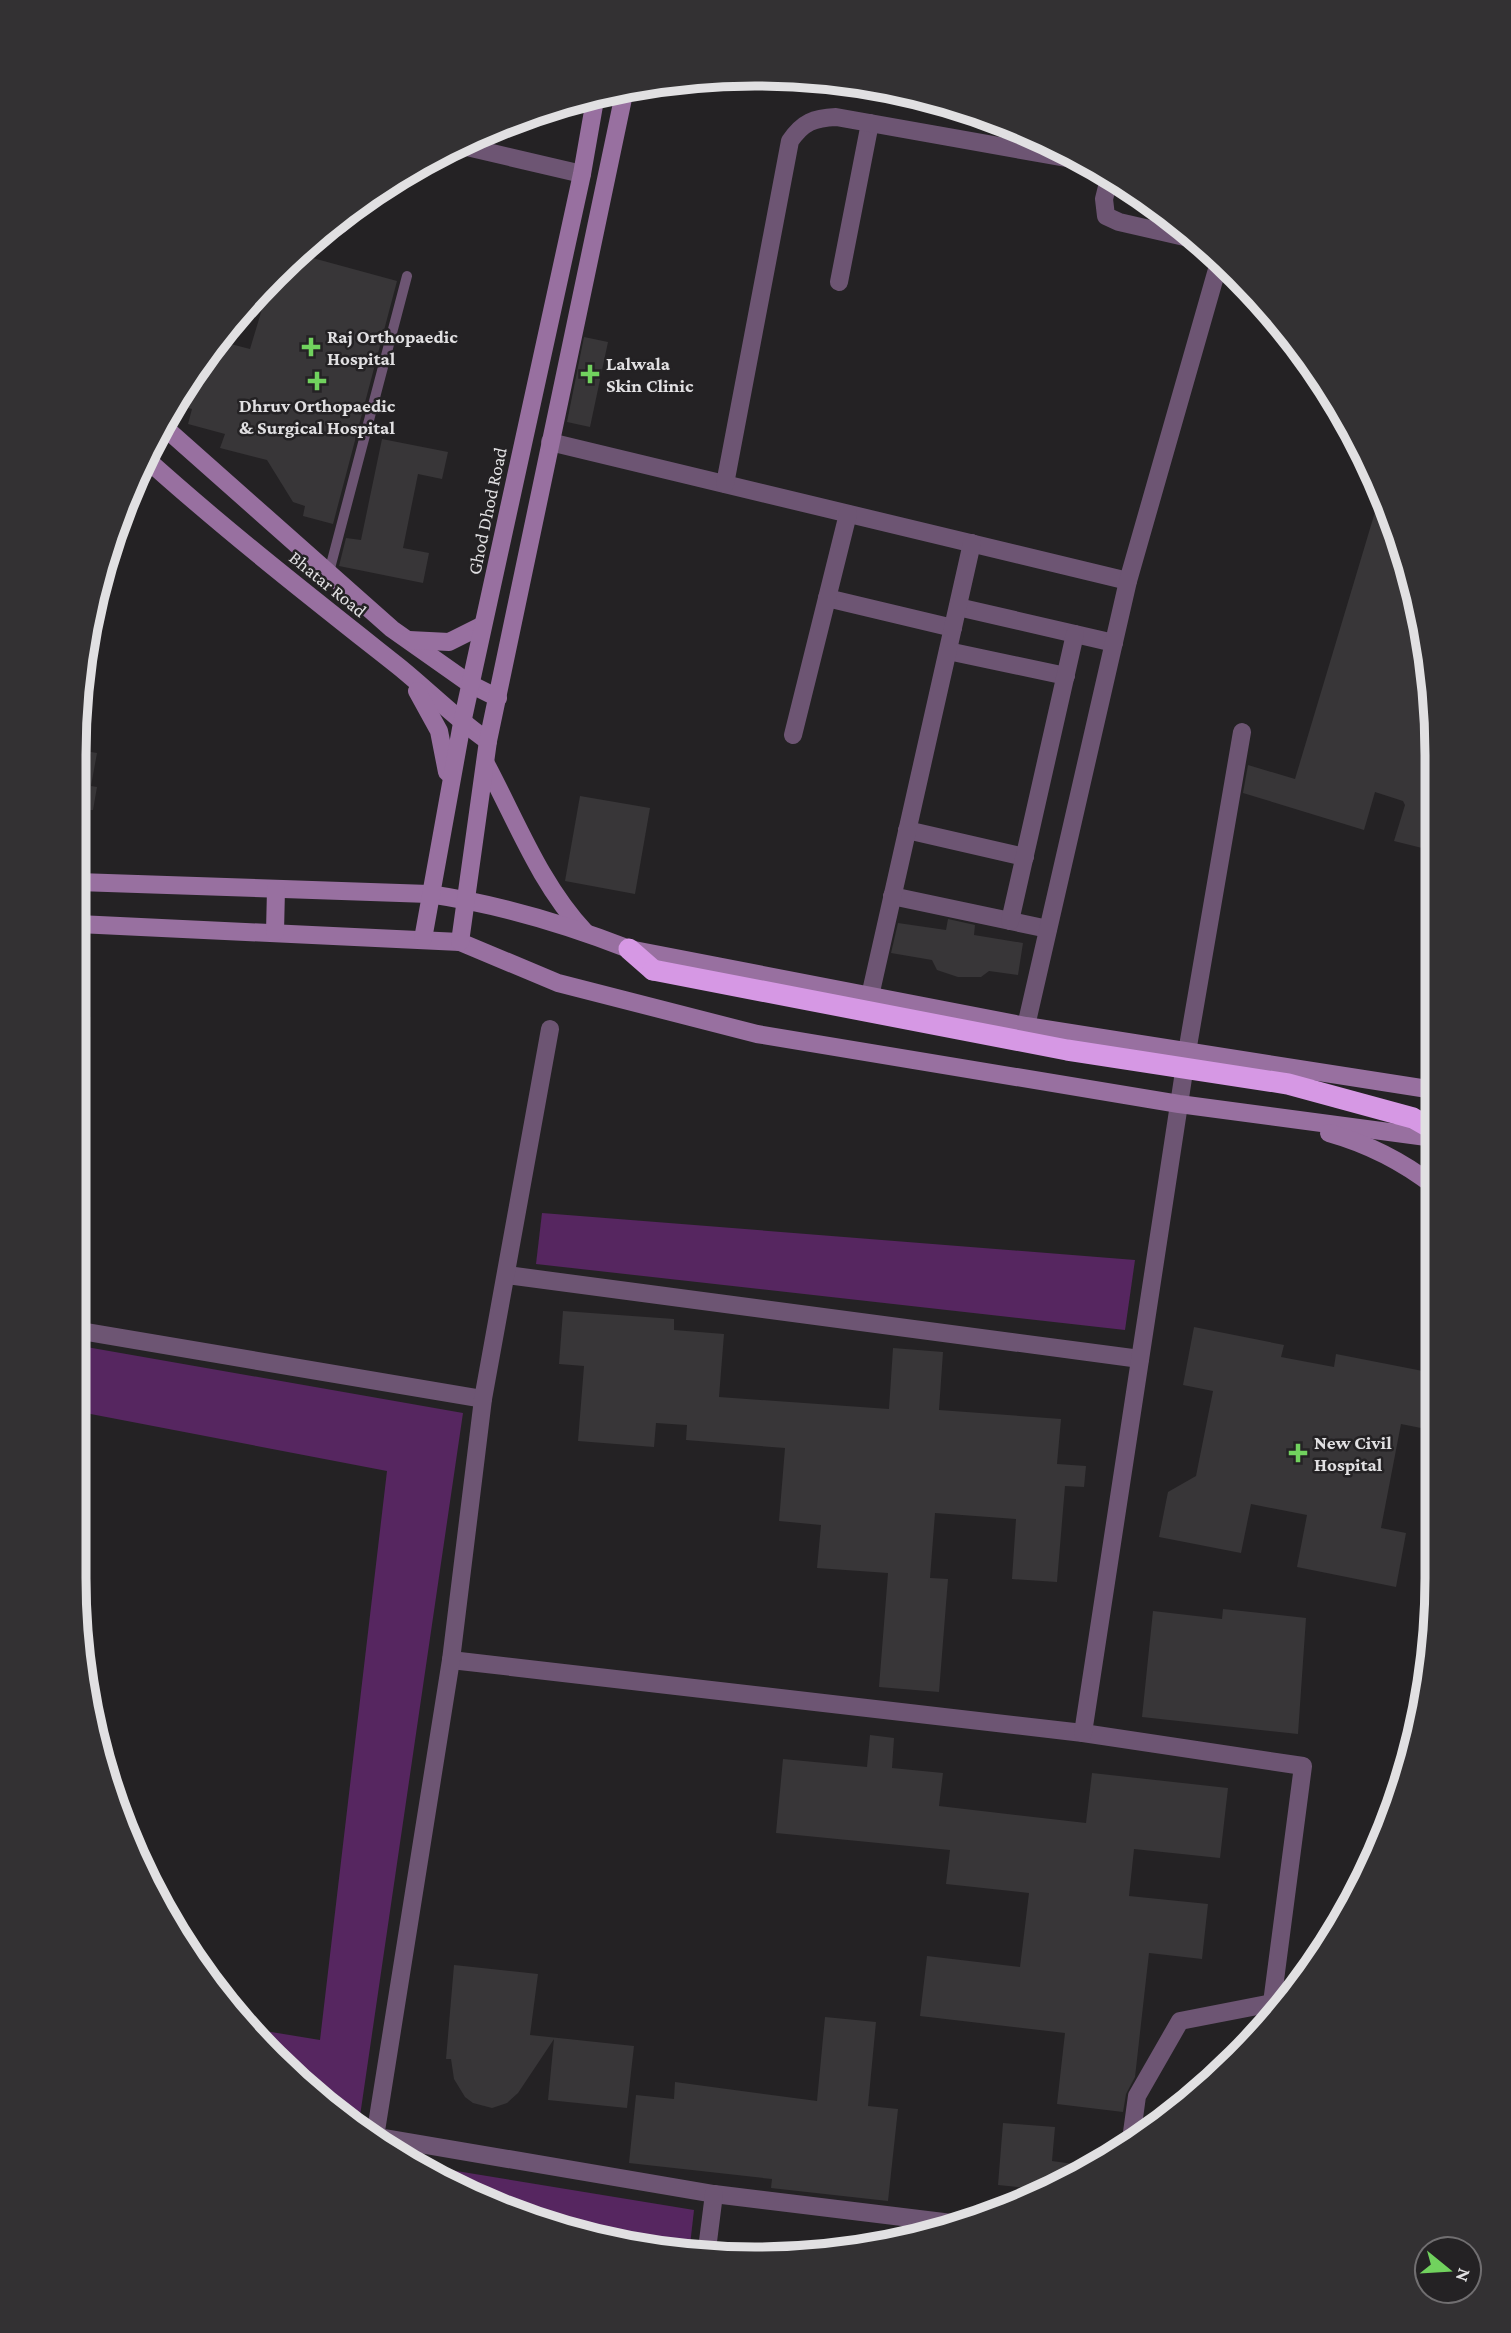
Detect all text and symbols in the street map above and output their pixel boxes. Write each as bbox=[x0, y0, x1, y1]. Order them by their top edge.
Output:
place label: Raj Orthopaedic Hospital bbox=[327, 326, 458, 369]
marker: Raj Orthopaedic Hospital bbox=[301, 337, 321, 357]
place label: Lalwala Skin Clinic bbox=[606, 353, 694, 396]
marker: Lalwala Skin Clinic bbox=[580, 364, 600, 384]
marker: Dhruv Orthopaedic & Surgical Hospital bbox=[307, 371, 327, 391]
place label: Dhruv Orthopaedic & Surgical Hospital bbox=[239, 395, 396, 438]
street label: Ghod Dhod Road bbox=[463, 445, 511, 577]
street label: Bhatar Road bbox=[285, 547, 371, 621]
place label: New Civil Hospital bbox=[1314, 1432, 1392, 1475]
marker: New Civil Hospital bbox=[1288, 1443, 1308, 1463]
north arrow bbox=[1413, 2235, 1483, 2305]
text: N bbox=[1452, 2266, 1476, 2285]

